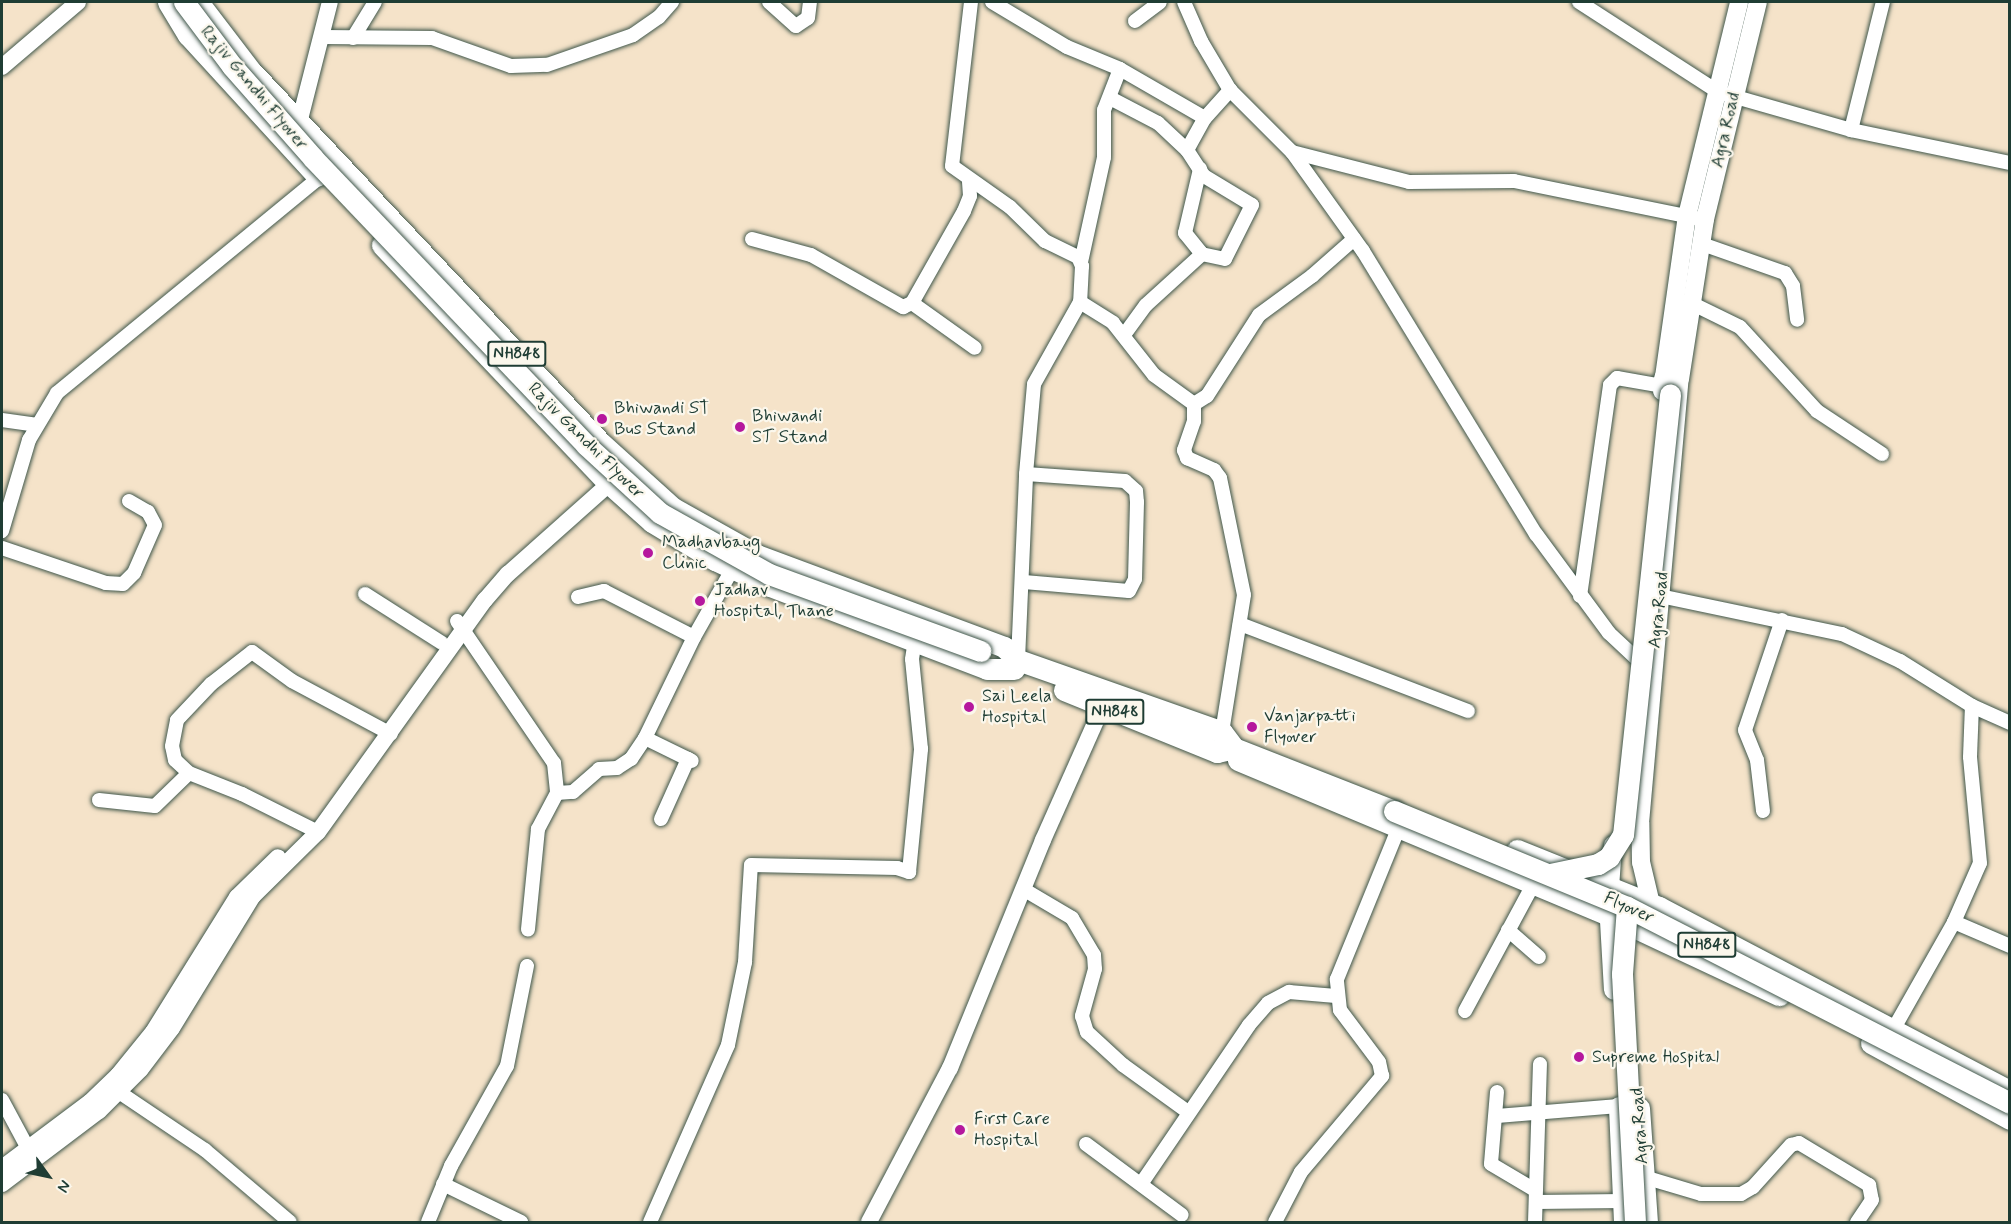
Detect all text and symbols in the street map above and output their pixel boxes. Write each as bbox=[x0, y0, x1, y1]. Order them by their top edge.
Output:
street label: Rajiv Gandhi Flyover bbox=[196, 22, 312, 154]
street label: Agra Road bbox=[1707, 90, 1745, 170]
road number: NH848 bbox=[487, 341, 547, 367]
street label: Rajiv Gandhi Flyover bbox=[524, 379, 648, 503]
place label: Bhiwandi ST Bus Stand bbox=[614, 398, 711, 440]
place label: Bhiwandi ST Stand bbox=[752, 406, 827, 448]
marker: Bhiwandi ST Bus Stand bbox=[595, 412, 609, 426]
marker: Bhiwandi ST Stand bbox=[733, 420, 747, 434]
place label: Madhavbaug Clinic bbox=[662, 532, 760, 574]
marker: Madhavbaug Clinic bbox=[639, 544, 657, 562]
street label: Agra Road bbox=[1644, 571, 1674, 649]
place label: Jadhav Hospital, Thane bbox=[714, 580, 837, 622]
marker: Jadhav Hospital, Thane bbox=[691, 592, 709, 610]
place label: Sai Leela Hospital bbox=[982, 686, 1054, 728]
marker: Sai Leela Hospital bbox=[960, 698, 978, 716]
road number: NH848 bbox=[1085, 699, 1145, 725]
place label: Vanjarpatti Flyover bbox=[1264, 706, 1355, 748]
marker: Vanjarpatti Flyover bbox=[1245, 720, 1259, 734]
street label: Flyover bbox=[1601, 887, 1657, 929]
road number: NH848 bbox=[1677, 932, 1737, 958]
place label: Supreme Hospital bbox=[1592, 1046, 1726, 1068]
marker: Supreme Hospital bbox=[1570, 1048, 1588, 1066]
street label: Agra Road bbox=[1627, 1087, 1653, 1165]
place label: First Care Hospital bbox=[974, 1109, 1050, 1152]
marker: First Care Hospital bbox=[951, 1121, 969, 1139]
north arrow bbox=[18, 1146, 78, 1206]
text: N bbox=[52, 1176, 75, 1196]

